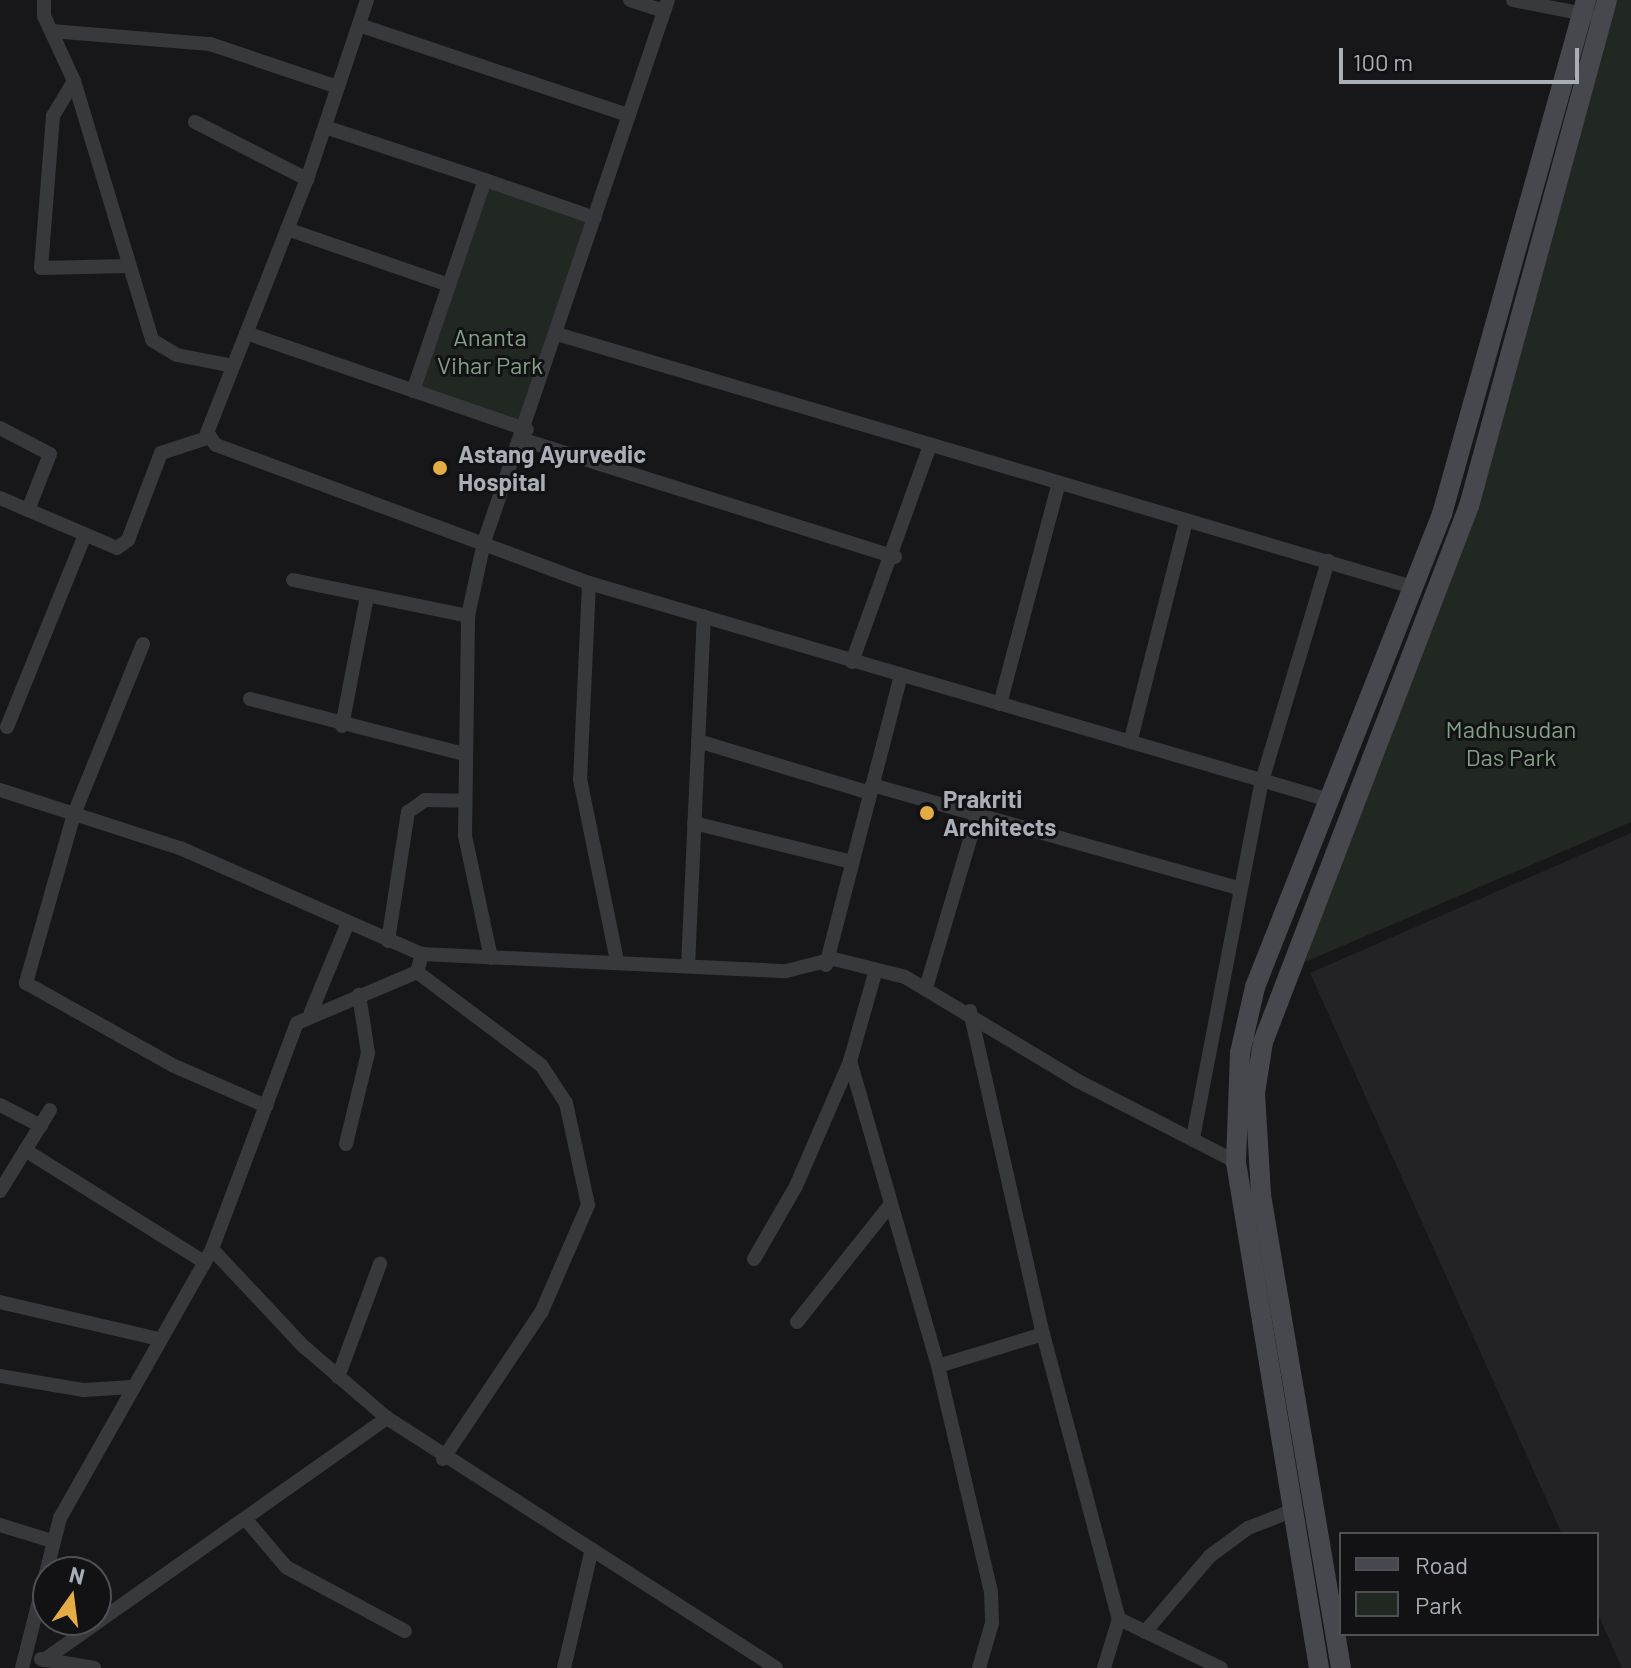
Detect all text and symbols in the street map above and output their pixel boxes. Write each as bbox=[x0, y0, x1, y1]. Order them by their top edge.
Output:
scale bar bbox=[1343, 32, 1583, 82]
text: 100 m bbox=[1353, 47, 1413, 76]
park label: Ananta Vihar Park bbox=[437, 323, 543, 379]
place label: Astang Ayurvedic Hospital bbox=[458, 440, 646, 496]
marker: Astang Ayurvedic Hospital bbox=[429, 457, 451, 479]
park label: Madhusudan Das Park bbox=[1445, 715, 1577, 771]
place label: Prakriti Architects bbox=[943, 785, 1056, 841]
marker: Prakriti Architects bbox=[918, 804, 936, 822]
legend bbox=[1339, 1532, 1599, 1636]
text: Road bbox=[1415, 1550, 1468, 1579]
north arrow bbox=[32, 1556, 112, 1636]
text: N bbox=[67, 1560, 88, 1589]
text: Park bbox=[1415, 1590, 1462, 1619]

